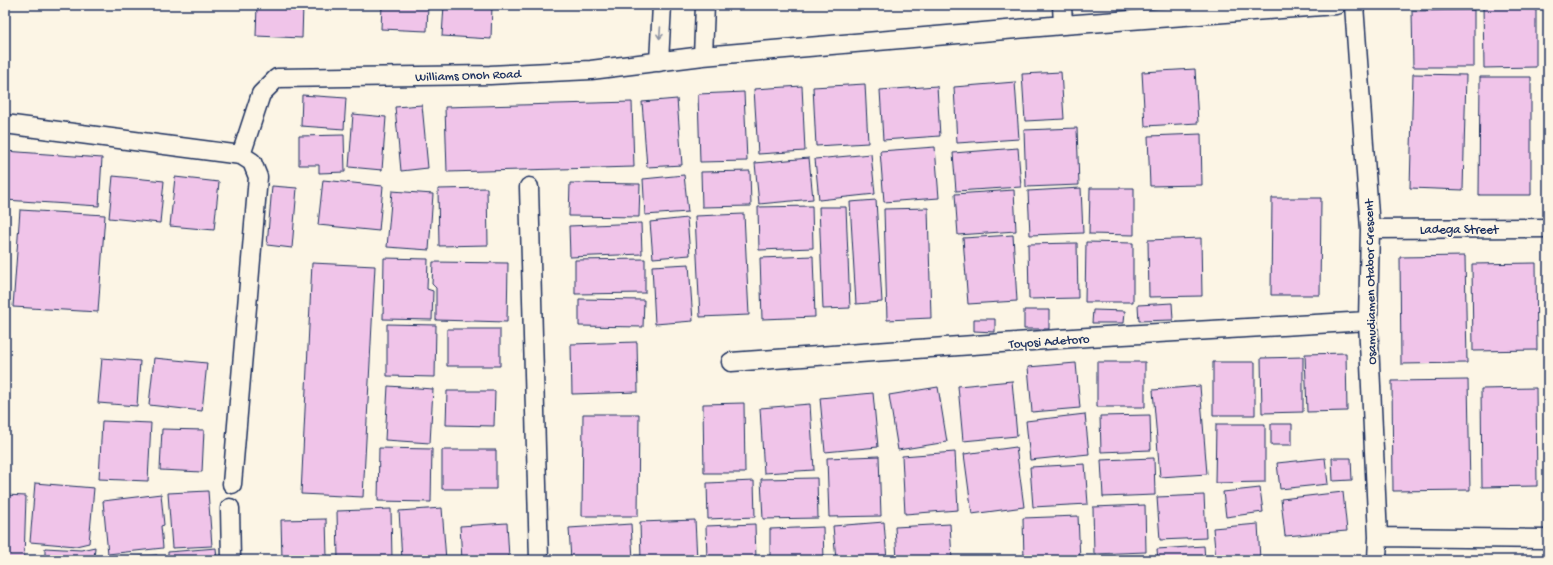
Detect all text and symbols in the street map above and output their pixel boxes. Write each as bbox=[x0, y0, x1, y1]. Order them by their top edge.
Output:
one-way arrow bbox=[657, 26, 664, 39]
street label: Williams Onoh Road bbox=[415, 67, 523, 86]
street label: Osamudiamen Otabor Crescent bbox=[1363, 197, 1380, 365]
street label: Ladega Street bbox=[1420, 223, 1500, 238]
street label: Toyosi Adetoro bbox=[1007, 332, 1090, 353]

